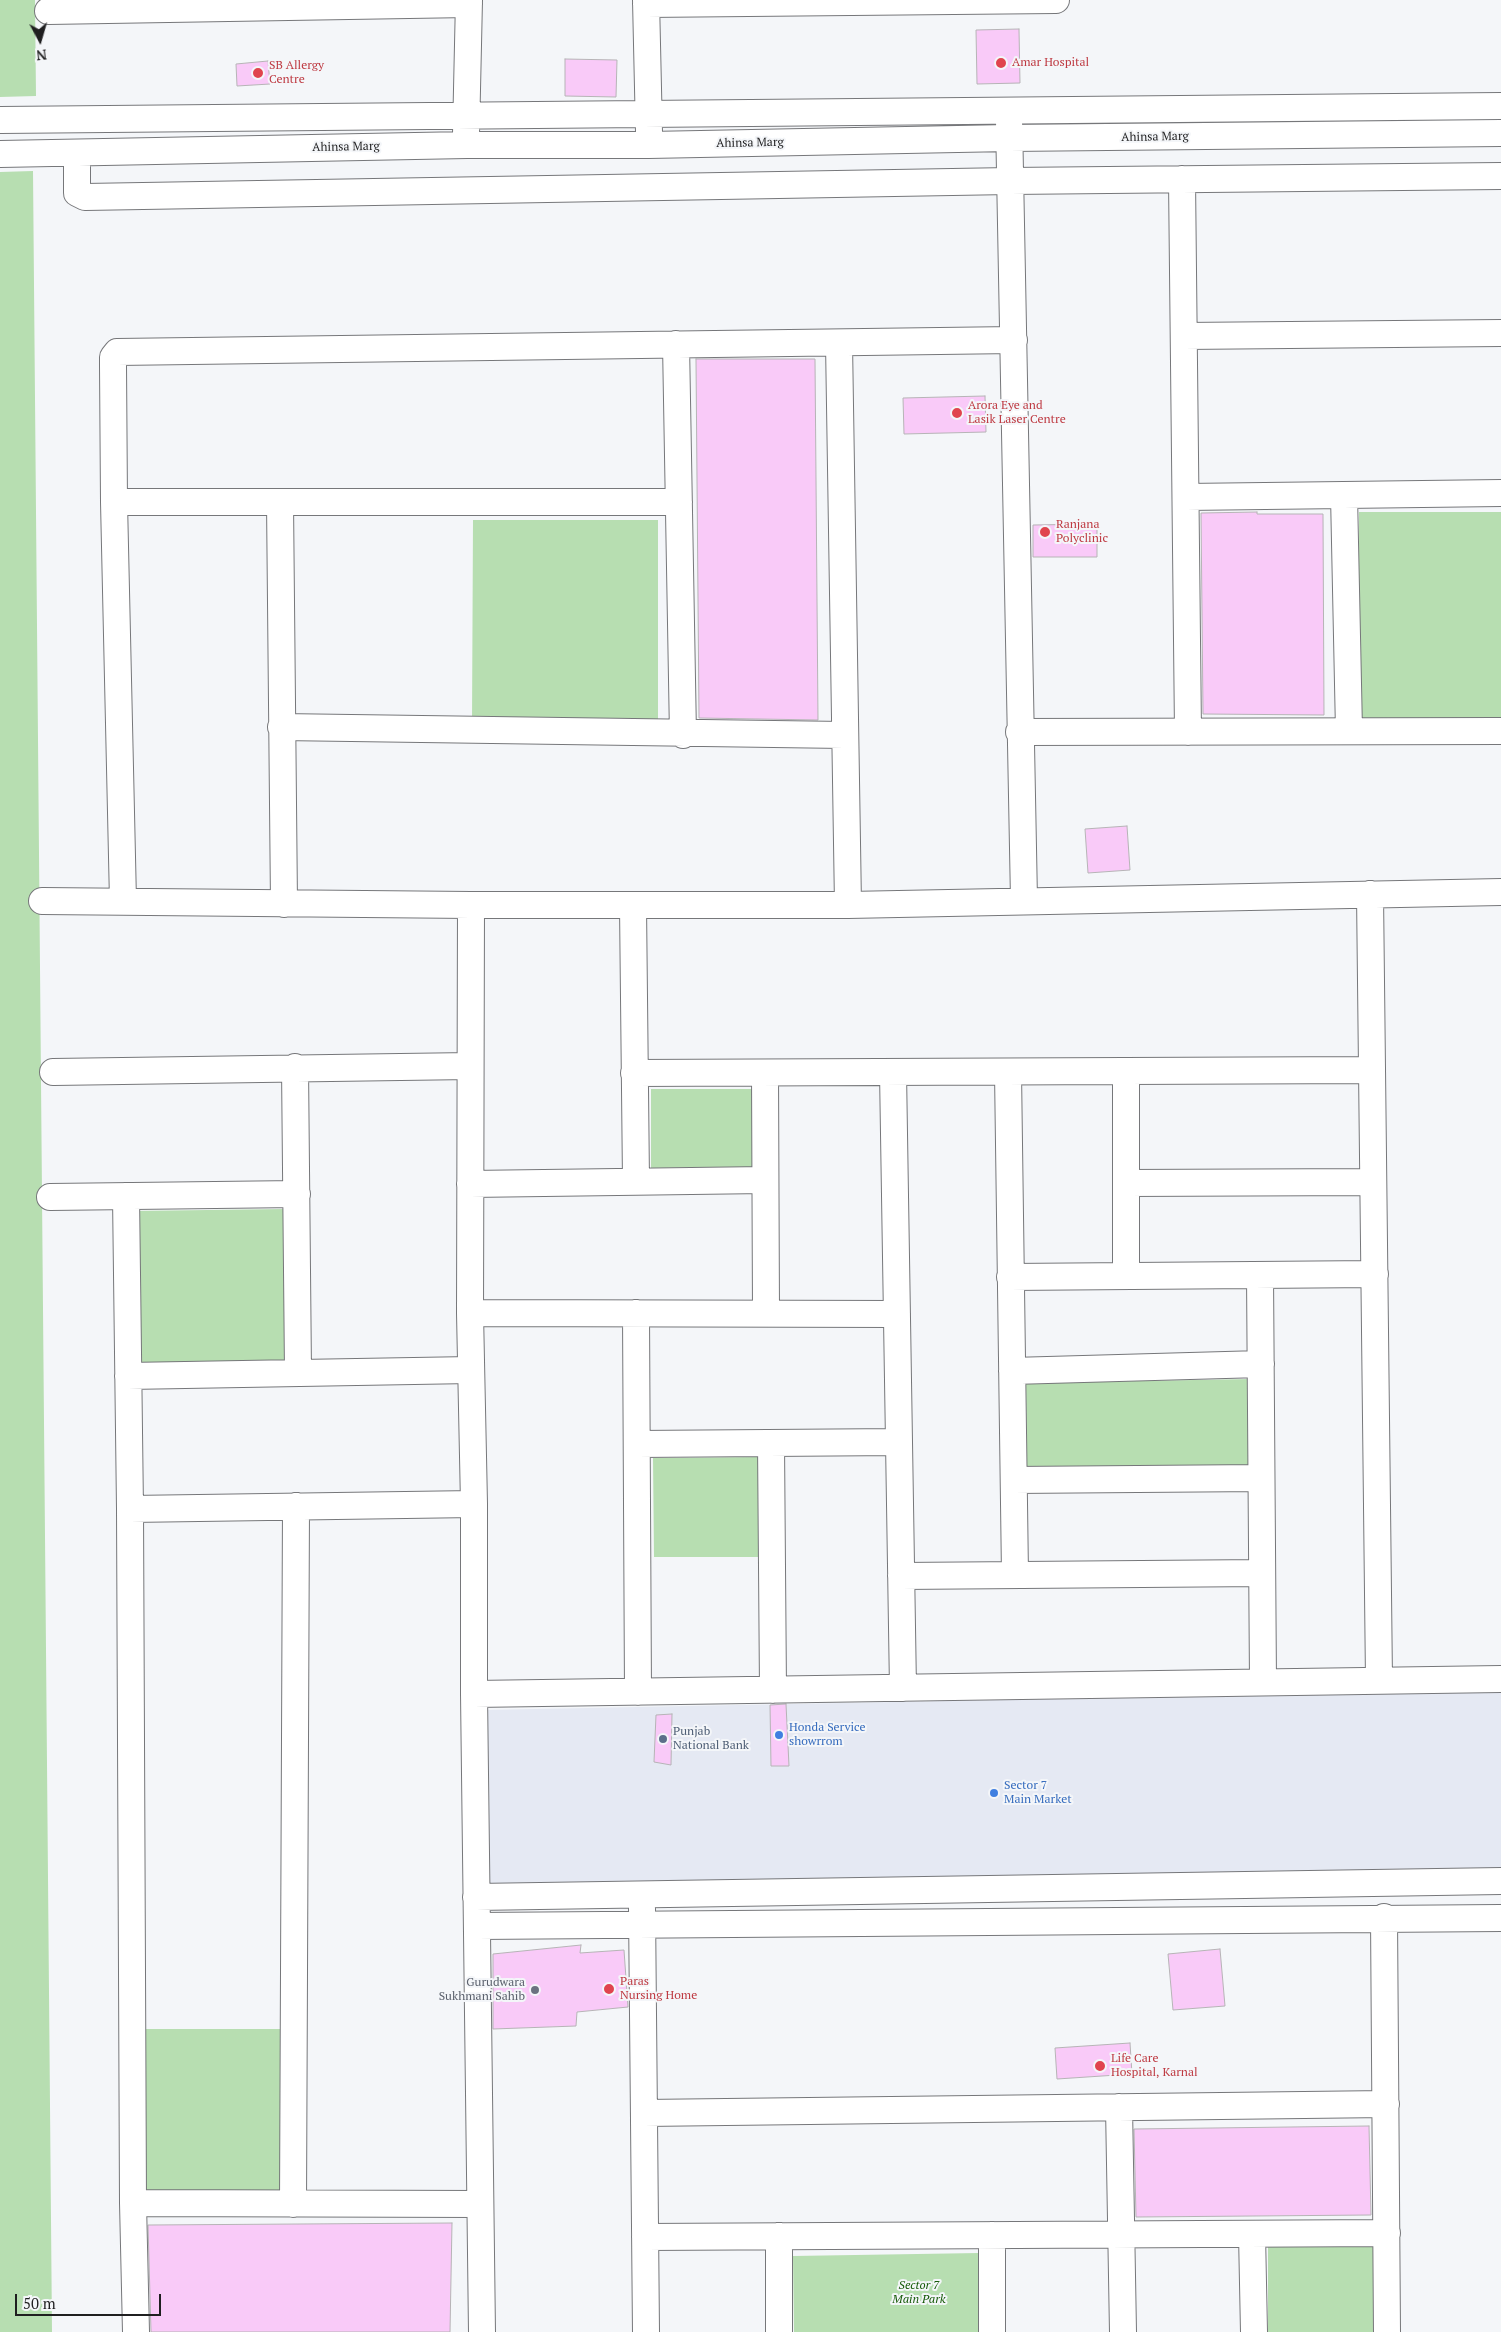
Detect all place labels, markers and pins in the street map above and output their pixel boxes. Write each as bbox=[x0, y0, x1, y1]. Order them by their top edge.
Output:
marker: Amar Hospital bbox=[994, 56, 1008, 70]
place label: Amar Hospital bbox=[1012, 56, 1089, 70]
place label: SB Allergy Centre bbox=[269, 59, 324, 87]
marker: SB Allergy Centre bbox=[251, 66, 265, 80]
place label: Arora Eye and Lasik Laser Centre bbox=[968, 399, 1066, 427]
marker: Arora Eye and Lasik Laser Centre bbox=[950, 406, 964, 420]
place label: Ranjana Polyclinic bbox=[1056, 518, 1108, 546]
marker: Ranjana Polyclinic bbox=[1038, 525, 1052, 539]
place label: Honda Service showrrom bbox=[789, 1721, 866, 1749]
place label: Punjab National Bank bbox=[673, 1725, 749, 1753]
marker: Honda Service showrrom bbox=[773, 1729, 785, 1741]
marker: Punjab National Bank bbox=[657, 1733, 669, 1745]
place label: Sector 7 Main Market bbox=[1004, 1779, 1072, 1807]
marker: Sector 7 Main Market bbox=[988, 1787, 1000, 1799]
place label: Paras Nursing Home bbox=[620, 1975, 697, 2003]
place label: Gurudwara Sukhmani Sahib bbox=[439, 1976, 525, 2004]
marker: Paras Nursing Home bbox=[602, 1982, 616, 1996]
marker: Gurudwara Sukhmani Sahib bbox=[529, 1984, 541, 1996]
place label: Life Care Hospital, Karnal bbox=[1111, 2052, 1198, 2080]
marker: Life Care Hospital, Karnal bbox=[1093, 2059, 1107, 2073]

